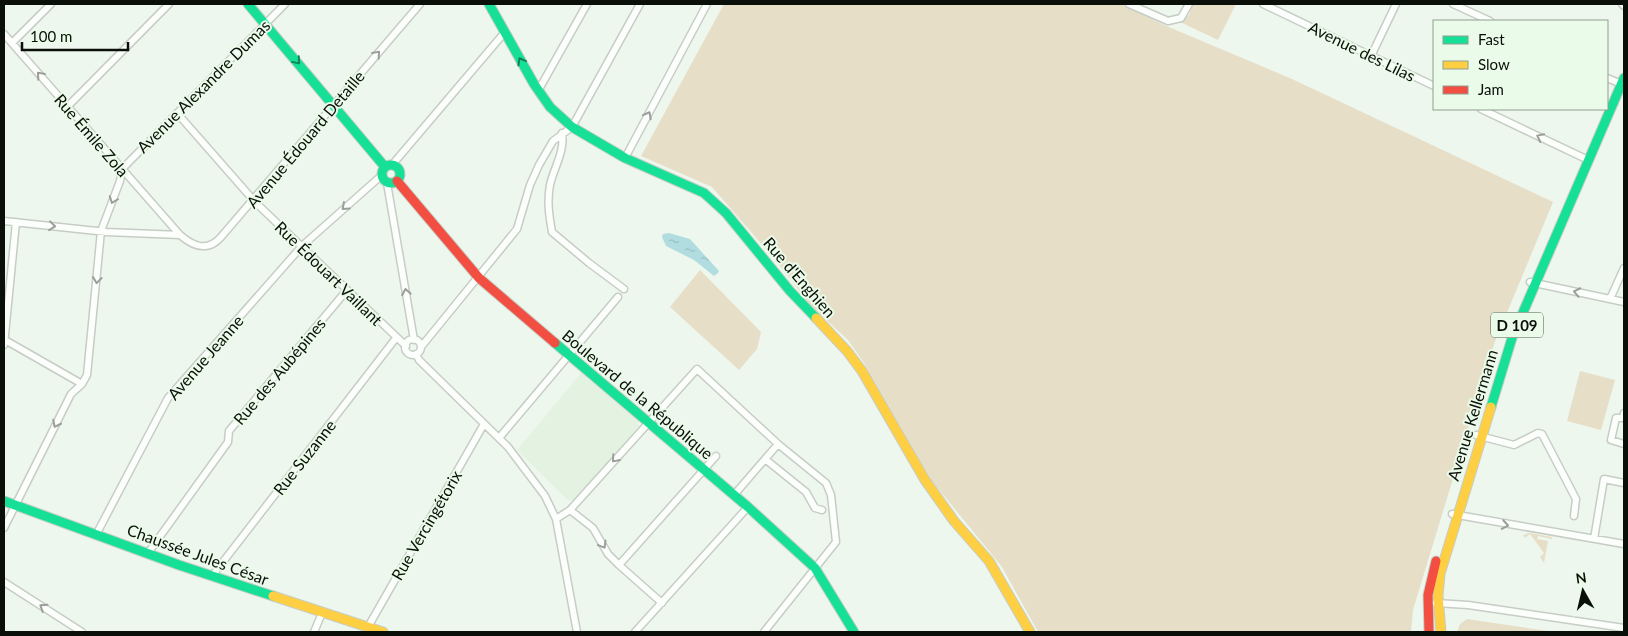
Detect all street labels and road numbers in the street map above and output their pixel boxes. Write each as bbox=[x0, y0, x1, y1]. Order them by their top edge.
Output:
street label: Avenue Alexandre Dumas bbox=[133, 15, 274, 156]
street label: Avenue des Lilas bbox=[1306, 17, 1418, 85]
street label: Avenue Édouard Detaille bbox=[242, 66, 368, 212]
street label: Rue Émile Zola bbox=[51, 90, 133, 180]
street label: Rue Édouart Vaillant bbox=[271, 217, 387, 329]
street label: Rue d'Enghien bbox=[760, 233, 840, 321]
street label: Avenue Jeanne bbox=[163, 311, 247, 403]
road number: D 109 bbox=[1491, 312, 1543, 338]
street label: Rue des Aubépines bbox=[229, 314, 329, 428]
street label: Boulevard de la République bbox=[559, 325, 717, 463]
street label: Avenue Kellermann bbox=[1443, 347, 1501, 483]
street label: Rue Suzanne bbox=[269, 416, 339, 498]
street label: Rue Vercingétorix bbox=[387, 467, 465, 583]
street label: Chaussée Jules César bbox=[125, 520, 272, 589]

